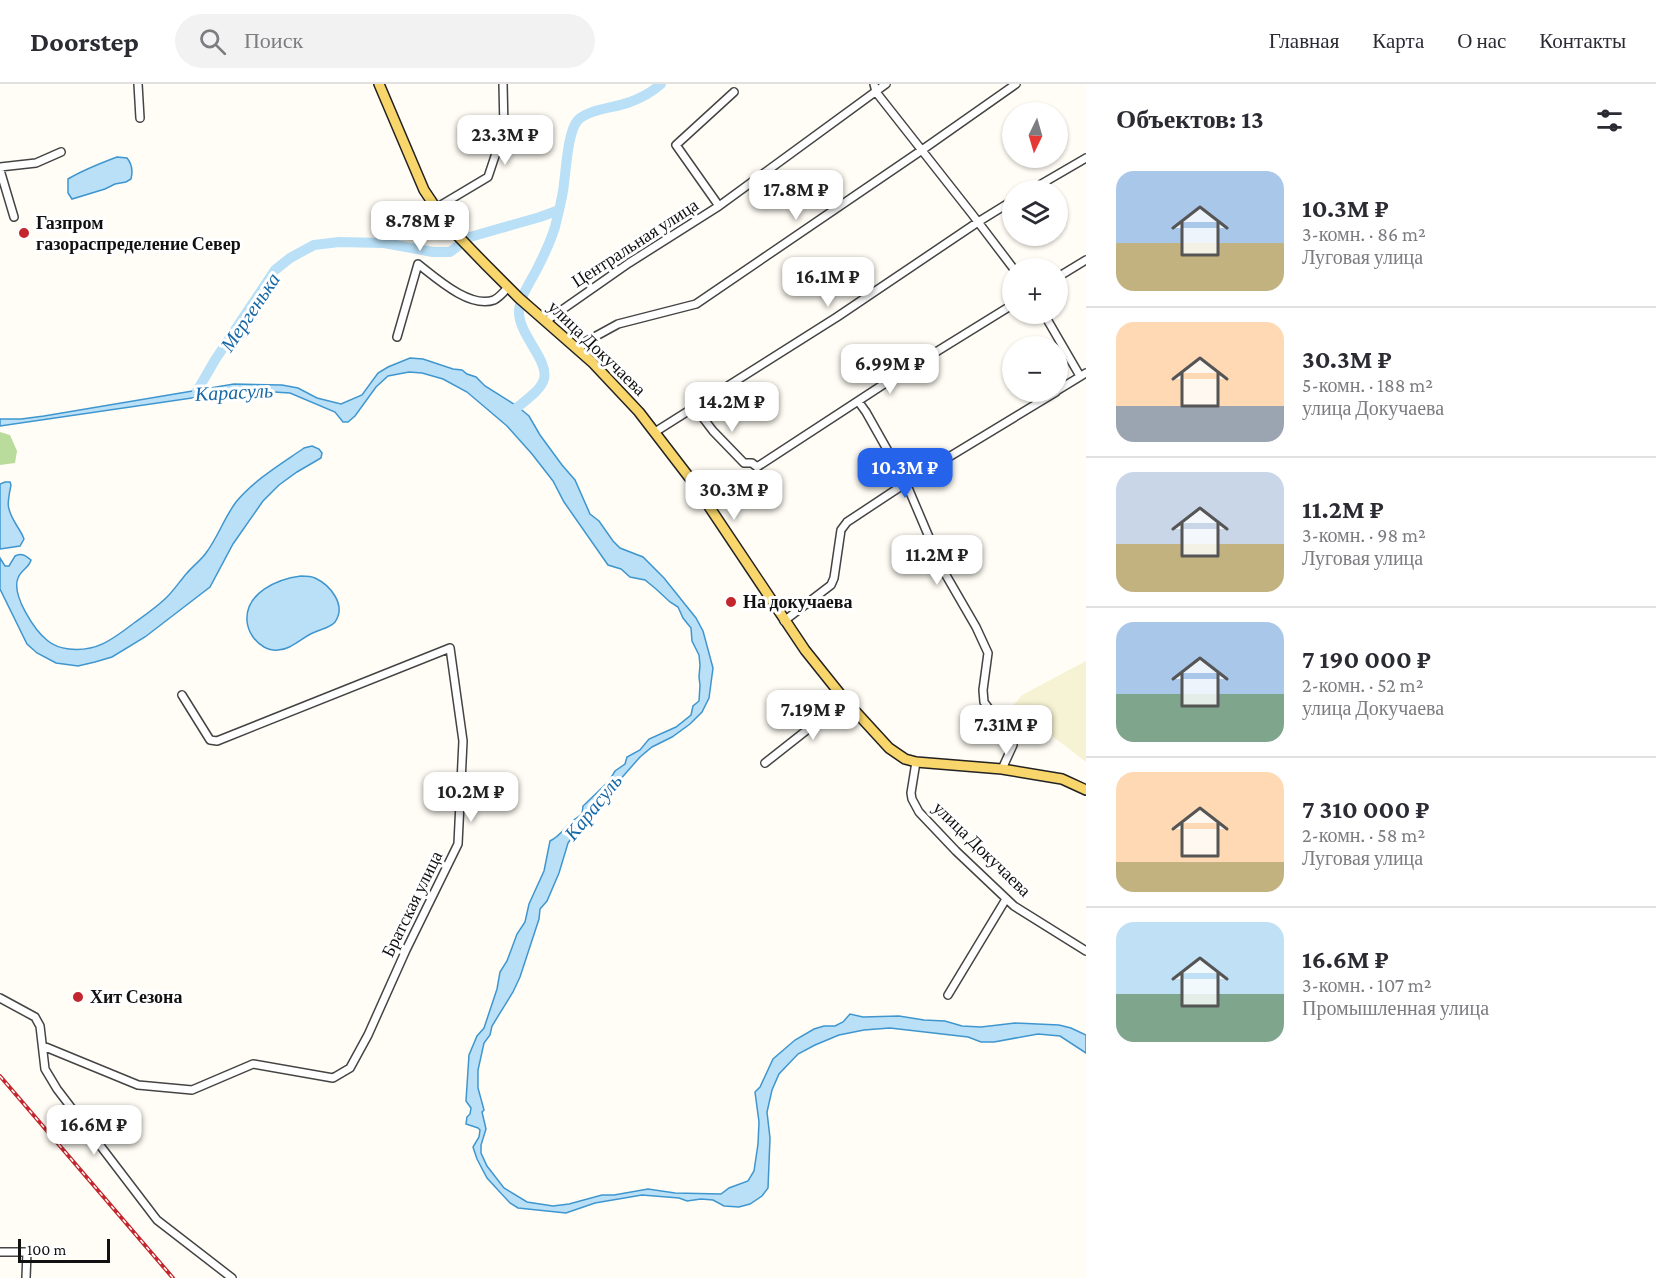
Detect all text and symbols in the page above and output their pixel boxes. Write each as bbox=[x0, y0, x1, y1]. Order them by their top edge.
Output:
search box bbox=[175, 14, 595, 68]
icon: search bbox=[196, 25, 229, 58]
text: Doorstep bbox=[30, 26, 139, 57]
text: Поиск bbox=[244, 28, 303, 53]
text: Главная bbox=[1269, 29, 1339, 53]
text: Карта bbox=[1372, 29, 1424, 53]
text: О нас bbox=[1457, 29, 1506, 53]
text: Контакты bbox=[1539, 29, 1626, 53]
north arrow bbox=[1002, 102, 1068, 168]
map controls bbox=[1002, 102, 1068, 402]
icon: filters bbox=[1593, 104, 1626, 137]
text: Объектов: 13 bbox=[1116, 105, 1264, 134]
pin: 23.3M ₽ bbox=[450, 115, 560, 166]
text: 23.3M ₽ bbox=[471, 123, 539, 145]
pin: 17.8M ₽ bbox=[741, 170, 851, 221]
text: 17.8M ₽ bbox=[763, 178, 829, 200]
button: layers bbox=[1002, 180, 1068, 246]
text: 10.3M ₽ bbox=[1302, 194, 1389, 223]
street label: Центральная улица bbox=[568, 195, 702, 291]
icon: home bbox=[1164, 195, 1236, 267]
pin: 8.78M ₽ bbox=[365, 201, 475, 252]
text: 8.78M ₽ bbox=[385, 209, 455, 231]
place label: Газпром газораспределение Север bbox=[36, 213, 241, 254]
text: 3-комн. · 86 m² bbox=[1302, 223, 1426, 245]
marker: Газпром газораспределение Север bbox=[17, 226, 31, 240]
text: Луговая улица bbox=[1302, 246, 1423, 268]
pin: 16.1M ₽ bbox=[773, 257, 883, 308]
button: + bbox=[1002, 258, 1068, 324]
text: 16.1M ₽ bbox=[796, 265, 860, 287]
water label: Мергенька bbox=[215, 269, 285, 357]
street label: улица Докучаева bbox=[544, 296, 650, 400]
button: − bbox=[1002, 336, 1068, 402]
pin: 6.99M ₽ bbox=[835, 344, 945, 395]
text: 30.3M ₽ bbox=[1302, 345, 1392, 374]
icon: home bbox=[1164, 346, 1236, 418]
text: 6.99M ₽ bbox=[855, 352, 925, 374]
text: 5-комн. · 188 m² bbox=[1302, 374, 1433, 396]
water label: Карасуль bbox=[193, 379, 274, 406]
pin: 14.2M ₽ bbox=[677, 382, 787, 433]
text: 14.2M ₽ bbox=[699, 390, 765, 412]
text: улица Докучаева bbox=[1302, 397, 1444, 419]
pin: 10.3M ₽ bbox=[850, 448, 960, 499]
text: 10.3M ₽ bbox=[872, 456, 938, 478]
pin: 30.3M ₽ bbox=[679, 470, 789, 521]
text: 30.3M ₽ bbox=[699, 478, 769, 500]
text: 11.2M ₽ bbox=[1302, 495, 1384, 524]
icon: home bbox=[1164, 496, 1236, 568]
text: 3-комн. · 98 m² bbox=[1302, 524, 1426, 546]
pin: 11.2M ₽ bbox=[882, 535, 992, 586]
text: 11.2M ₽ bbox=[905, 543, 969, 565]
text: Луговая улица bbox=[1302, 547, 1423, 569]
place label: На докучаева bbox=[743, 592, 853, 612]
marker: На докучаева bbox=[724, 595, 738, 609]
text: 7 190 000 ₽ bbox=[1302, 645, 1431, 674]
icon: home bbox=[1164, 646, 1236, 718]
text: 2-комн. · 52 m² bbox=[1302, 674, 1423, 696]
pin: 7.19M ₽ bbox=[758, 690, 868, 741]
text: улица Докучаева bbox=[1302, 697, 1444, 719]
text: 7.19M ₽ bbox=[780, 698, 846, 720]
pin: 7.31M ₽ bbox=[951, 705, 1061, 756]
text: 7.31M ₽ bbox=[974, 713, 1038, 735]
water label: Карасуль bbox=[559, 770, 627, 846]
pin: 10.2M ₽ bbox=[416, 772, 526, 823]
text: 10.2M ₽ bbox=[437, 780, 505, 802]
text: 7 310 000 ₽ bbox=[1302, 795, 1430, 824]
icon: home bbox=[1164, 796, 1236, 868]
street label: улица Докучаева bbox=[929, 797, 1035, 901]
text: 2-комн. · 58 m² bbox=[1302, 824, 1425, 846]
text: Луговая улица bbox=[1302, 847, 1423, 869]
street label: Братская улица bbox=[378, 848, 446, 960]
text: 16.6M ₽ bbox=[1302, 945, 1389, 974]
icon: home bbox=[1164, 946, 1236, 1018]
text: 3-комн. · 107 m² bbox=[1302, 974, 1432, 996]
place label: Хит Сезона bbox=[90, 987, 182, 1007]
marker: Хит Сезона bbox=[71, 990, 85, 1004]
text: Промышленная улица bbox=[1302, 997, 1489, 1019]
pin: 16.6M ₽ bbox=[39, 1105, 149, 1156]
text: 16.6M ₽ bbox=[61, 1113, 127, 1135]
scale bar bbox=[18, 1236, 110, 1264]
text: 100 m bbox=[27, 1241, 66, 1258]

